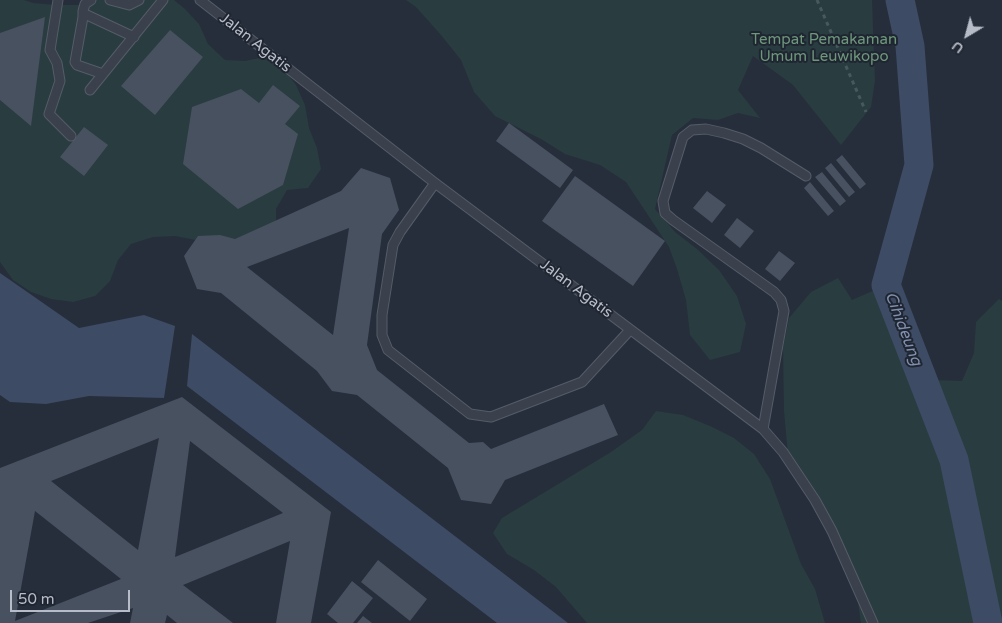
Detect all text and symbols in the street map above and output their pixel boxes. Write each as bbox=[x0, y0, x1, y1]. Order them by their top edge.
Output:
street label: Jalan Agatis bbox=[216, 9, 294, 77]
north arrow bbox=[942, 10, 992, 60]
park label: Tempat Pemakaman Umum Leuwikopo bbox=[751, 31, 897, 66]
text: U bbox=[948, 37, 967, 57]
street label: Jalan Agatis bbox=[536, 256, 616, 322]
water label: Cihideung bbox=[880, 289, 926, 369]
scale bar bbox=[12, 580, 132, 612]
text: 50 m bbox=[18, 590, 55, 608]

